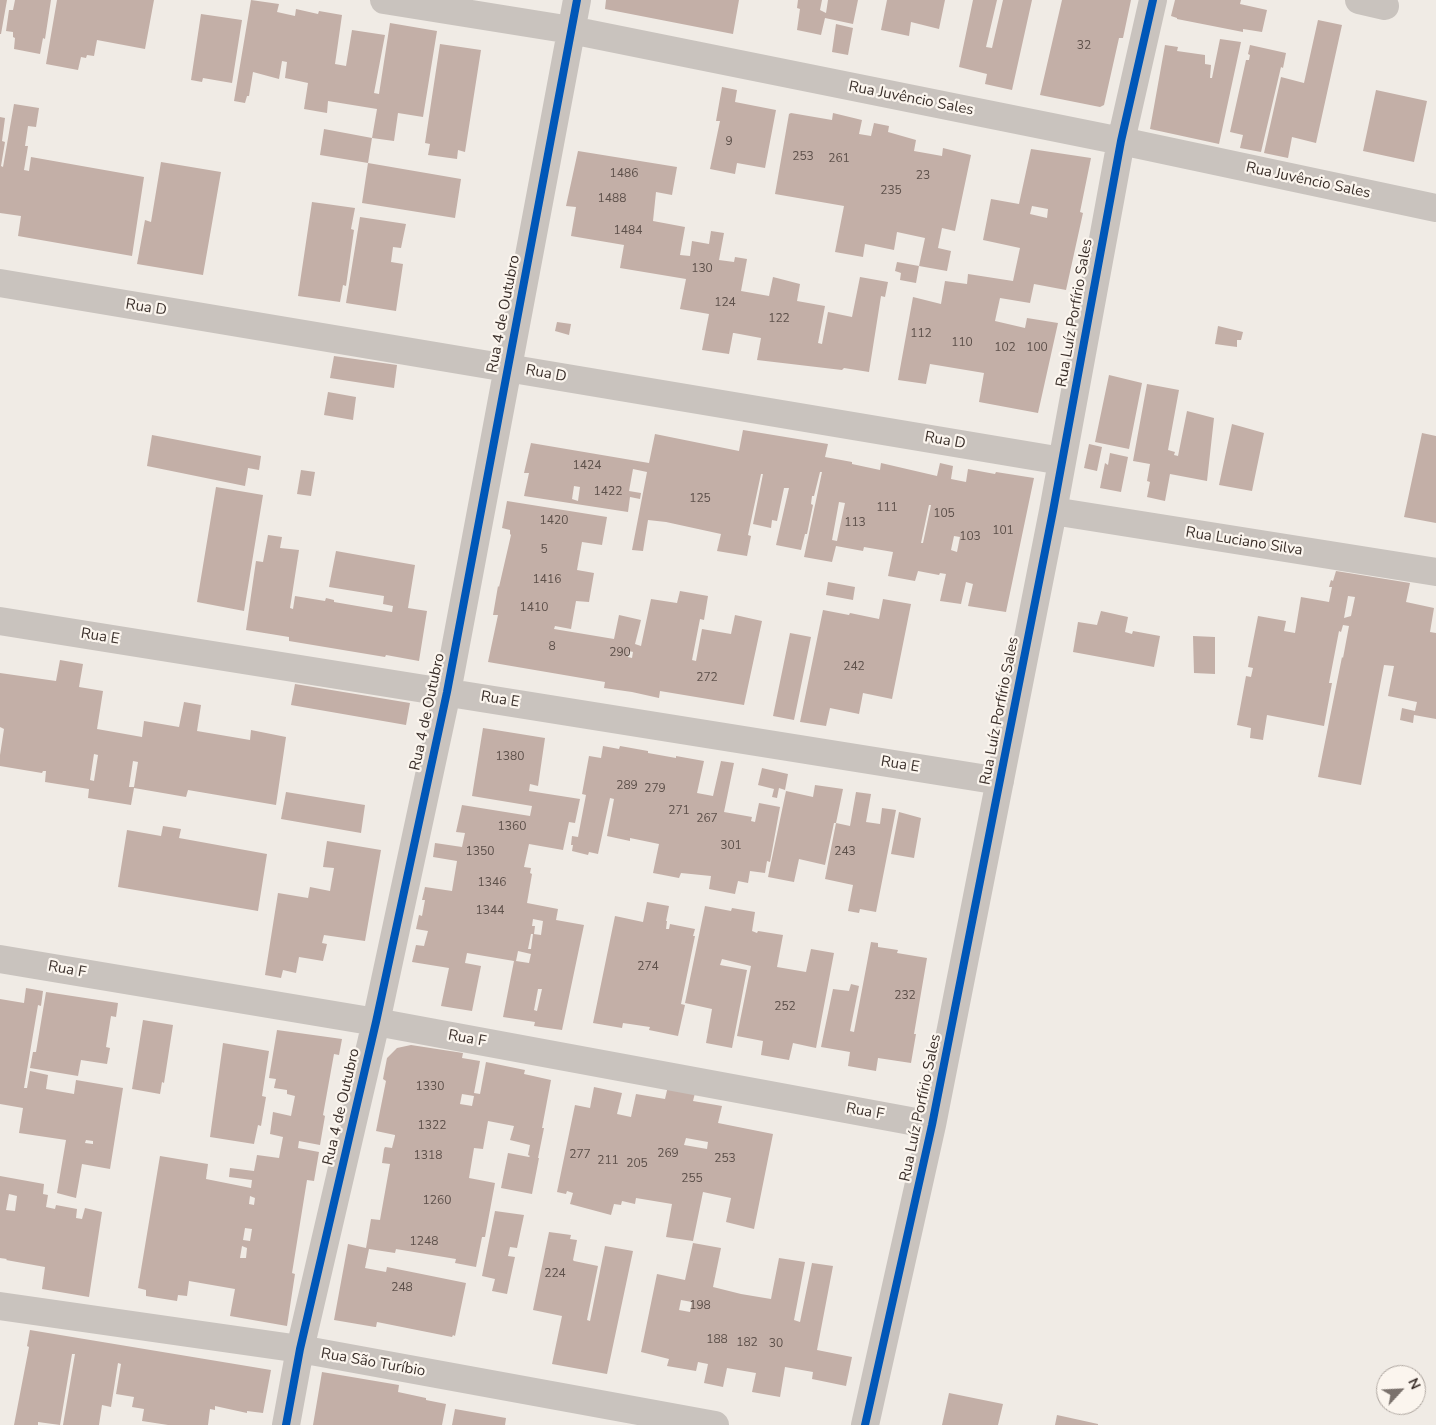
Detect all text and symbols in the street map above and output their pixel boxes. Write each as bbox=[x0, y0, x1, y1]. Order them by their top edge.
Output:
house number: 32 bbox=[1077, 39, 1091, 53]
street label: Rua Juvêncio Sales bbox=[847, 78, 975, 120]
house number: 9 bbox=[725, 135, 733, 149]
house number: 253 bbox=[792, 150, 814, 164]
house number: 261 bbox=[828, 152, 850, 166]
street label: Rua Juvêncio Sales bbox=[1244, 159, 1372, 203]
house number: 1486 bbox=[610, 167, 638, 181]
house number: 23 bbox=[916, 169, 930, 183]
house number: 235 bbox=[880, 184, 902, 198]
house number: 1488 bbox=[598, 192, 626, 206]
house number: 1484 bbox=[614, 224, 642, 238]
street label: Rua Luíz Porfírio Sales bbox=[1053, 237, 1097, 389]
street label: Rua 4 de Outubro bbox=[484, 254, 524, 374]
house number: 130 bbox=[691, 262, 713, 276]
street label: Rua D bbox=[124, 296, 168, 320]
house number: 124 bbox=[714, 296, 736, 310]
house number: 122 bbox=[768, 312, 790, 326]
house number: 112 bbox=[910, 327, 932, 341]
house number: 110 bbox=[951, 336, 973, 350]
house number: 102 bbox=[994, 341, 1016, 355]
house number: 100 bbox=[1026, 341, 1048, 355]
street label: Rua D bbox=[524, 362, 568, 386]
street label: Rua D bbox=[923, 429, 967, 453]
house number: 1424 bbox=[573, 459, 601, 473]
house number: 1422 bbox=[594, 485, 622, 499]
house number: 125 bbox=[689, 492, 711, 506]
house number: 111 bbox=[876, 501, 898, 515]
house number: 105 bbox=[933, 507, 955, 521]
house number: 1420 bbox=[540, 514, 568, 528]
house number: 113 bbox=[844, 516, 866, 530]
house number: 101 bbox=[992, 524, 1014, 538]
street label: Rua Luciano Silva bbox=[1184, 524, 1304, 560]
house number: 103 bbox=[959, 530, 981, 544]
house number: 5 bbox=[540, 543, 548, 557]
house number: 1416 bbox=[533, 573, 561, 587]
house number: 1410 bbox=[520, 601, 548, 615]
street label: Rua E bbox=[79, 625, 121, 649]
street label: Rua Luíz Porfírio Sales bbox=[977, 635, 1023, 787]
house number: 8 bbox=[548, 640, 556, 654]
house number: 290 bbox=[609, 646, 631, 660]
street label: Rua 4 de Outubro bbox=[407, 652, 449, 772]
house number: 242 bbox=[843, 660, 865, 674]
house number: 272 bbox=[696, 671, 718, 685]
street label: Rua E bbox=[479, 688, 521, 712]
house number: 1380 bbox=[496, 750, 524, 764]
street label: Rua E bbox=[879, 753, 921, 777]
house number: 289 bbox=[616, 779, 638, 793]
house number: 279 bbox=[644, 782, 666, 796]
house number: 271 bbox=[668, 804, 690, 818]
house number: 267 bbox=[696, 812, 718, 826]
house number: 1360 bbox=[498, 820, 526, 834]
house number: 301 bbox=[720, 839, 742, 853]
house number: 1350 bbox=[466, 845, 494, 859]
house number: 243 bbox=[834, 845, 856, 859]
house number: 1346 bbox=[478, 876, 506, 890]
house number: 1344 bbox=[476, 904, 504, 918]
street label: Rua F bbox=[46, 958, 88, 982]
house number: 274 bbox=[637, 960, 659, 974]
house number: 232 bbox=[894, 989, 916, 1003]
house number: 252 bbox=[774, 1000, 796, 1014]
street label: Rua F bbox=[446, 1027, 488, 1051]
street label: Rua Luíz Porfírio Sales bbox=[897, 1033, 945, 1183]
street label: Rua 4 de Outubro bbox=[320, 1047, 364, 1167]
house number: 1330 bbox=[416, 1080, 444, 1094]
street label: Rua F bbox=[844, 1100, 886, 1124]
house number: 1322 bbox=[418, 1119, 446, 1133]
house number: 269 bbox=[657, 1147, 679, 1161]
house number: 277 bbox=[569, 1148, 591, 1162]
house number: 1318 bbox=[414, 1149, 442, 1163]
house number: 253 bbox=[714, 1152, 736, 1166]
house number: 211 bbox=[597, 1154, 619, 1168]
house number: 205 bbox=[626, 1157, 648, 1171]
house number: 255 bbox=[681, 1172, 703, 1186]
house number: 1260 bbox=[423, 1194, 451, 1208]
house number: 1248 bbox=[410, 1235, 438, 1249]
house number: 224 bbox=[544, 1267, 566, 1281]
house number: 248 bbox=[391, 1281, 413, 1295]
house number: 198 bbox=[689, 1299, 711, 1313]
house number: 188 bbox=[706, 1333, 728, 1347]
house number: 182 bbox=[736, 1336, 758, 1350]
house number: 30 bbox=[769, 1337, 783, 1351]
street label: Rua São Turíbio bbox=[319, 1345, 427, 1381]
north arrow bbox=[1376, 1365, 1426, 1415]
text: N bbox=[1403, 1375, 1425, 1393]

